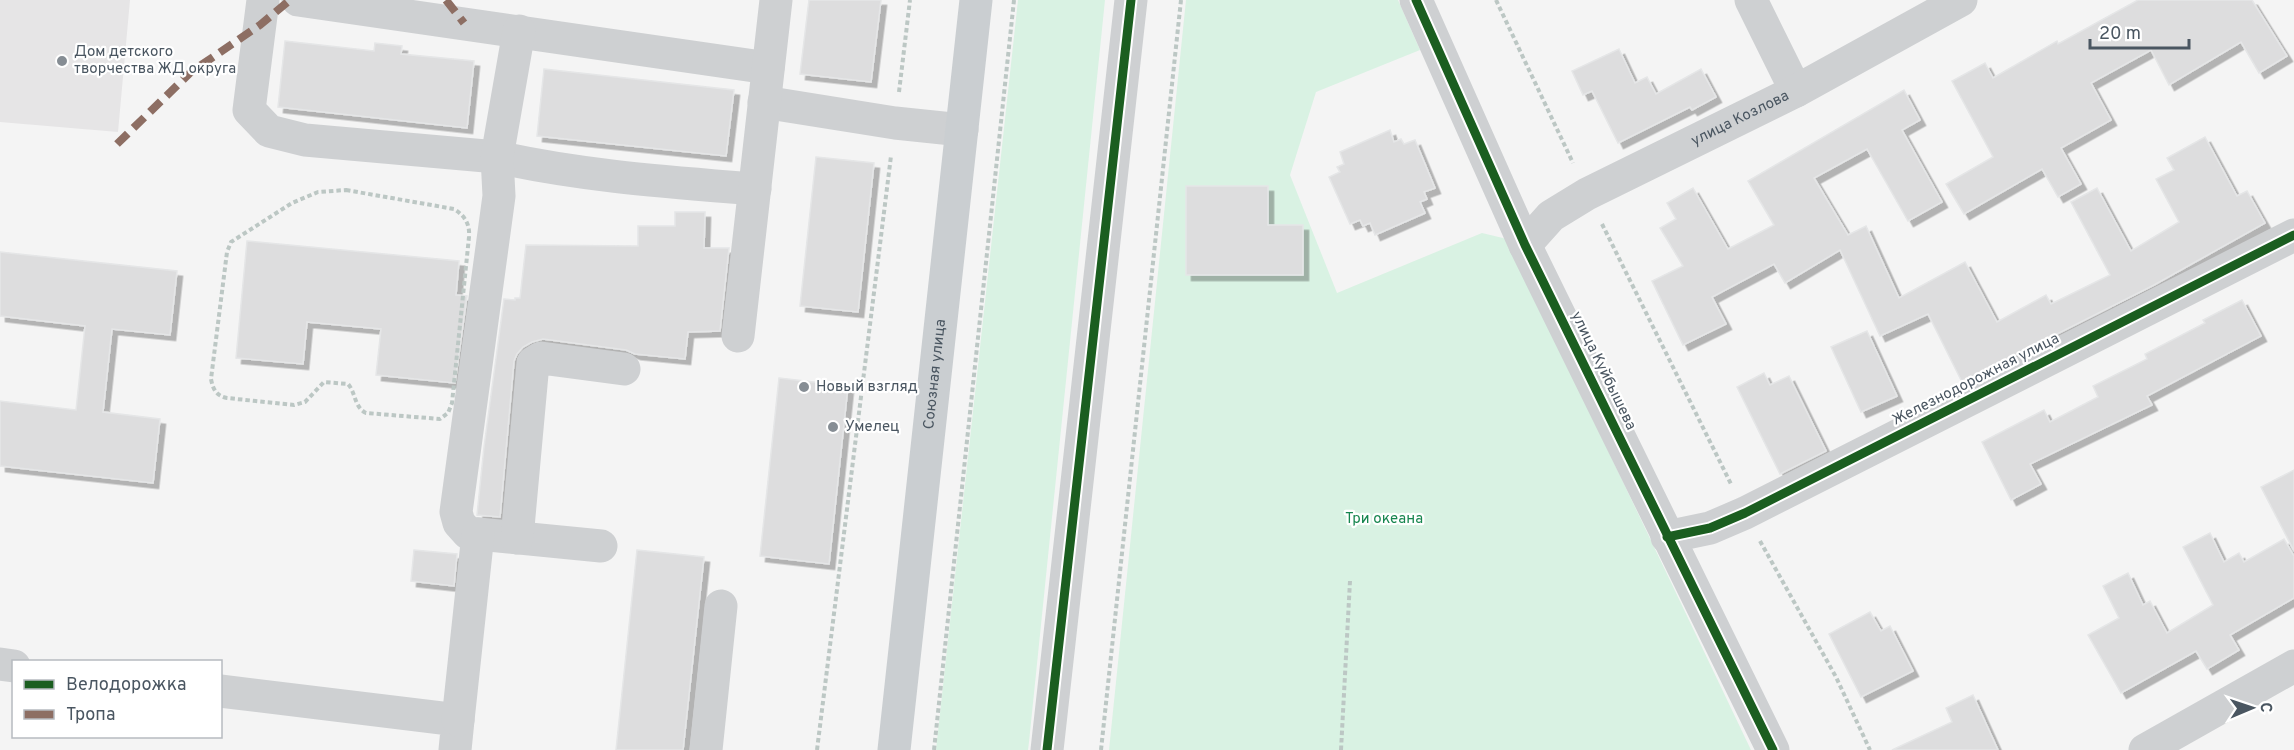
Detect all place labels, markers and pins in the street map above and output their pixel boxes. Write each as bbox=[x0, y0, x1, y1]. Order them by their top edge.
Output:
place label: Дом детского творчества ЖД округа bbox=[74, 43, 236, 79]
marker: Дом детского творчества ЖД округа bbox=[55, 54, 69, 68]
place label: Новый взгляд bbox=[816, 378, 918, 397]
marker: Новый взгляд bbox=[797, 380, 811, 394]
place label: Умелец bbox=[845, 418, 899, 437]
marker: Умелец bbox=[826, 420, 840, 434]

